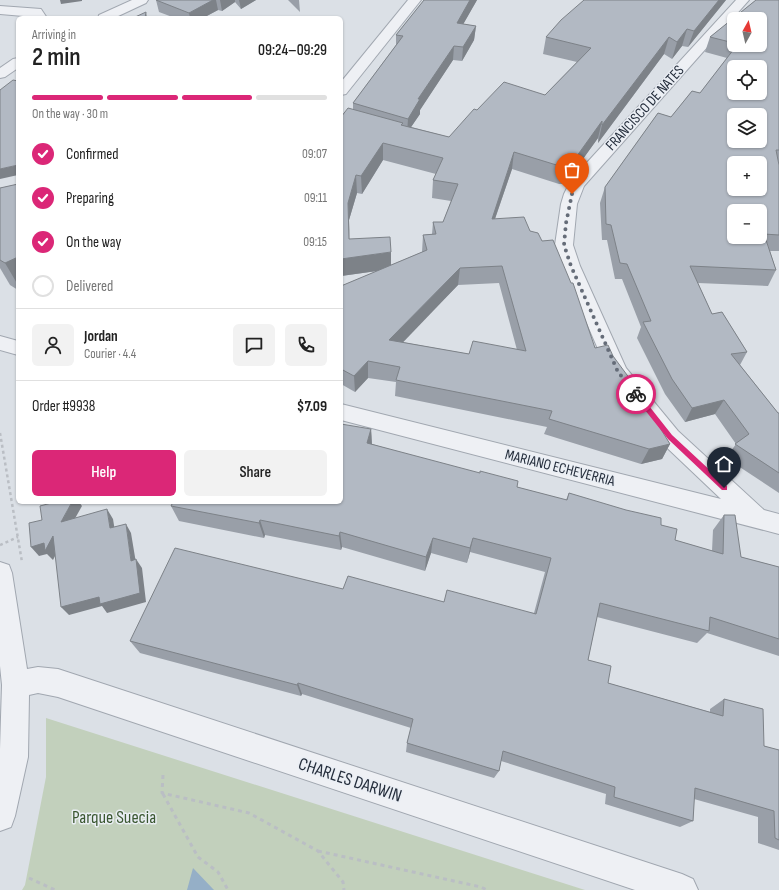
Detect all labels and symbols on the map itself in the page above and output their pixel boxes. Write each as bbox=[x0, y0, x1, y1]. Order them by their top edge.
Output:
north arrow bbox=[727, 12, 767, 52]
street label: FRANCISCO DE NATES bbox=[602, 61, 688, 155]
pin bbox=[555, 153, 589, 194]
courier bbox=[616, 374, 656, 414]
street label: MARIANO ECHEVERRIA bbox=[503, 445, 617, 491]
pin bbox=[707, 447, 741, 488]
street label: CHARLES DARWIN bbox=[296, 753, 404, 807]
park label: Parque Suecia bbox=[72, 807, 156, 828]

